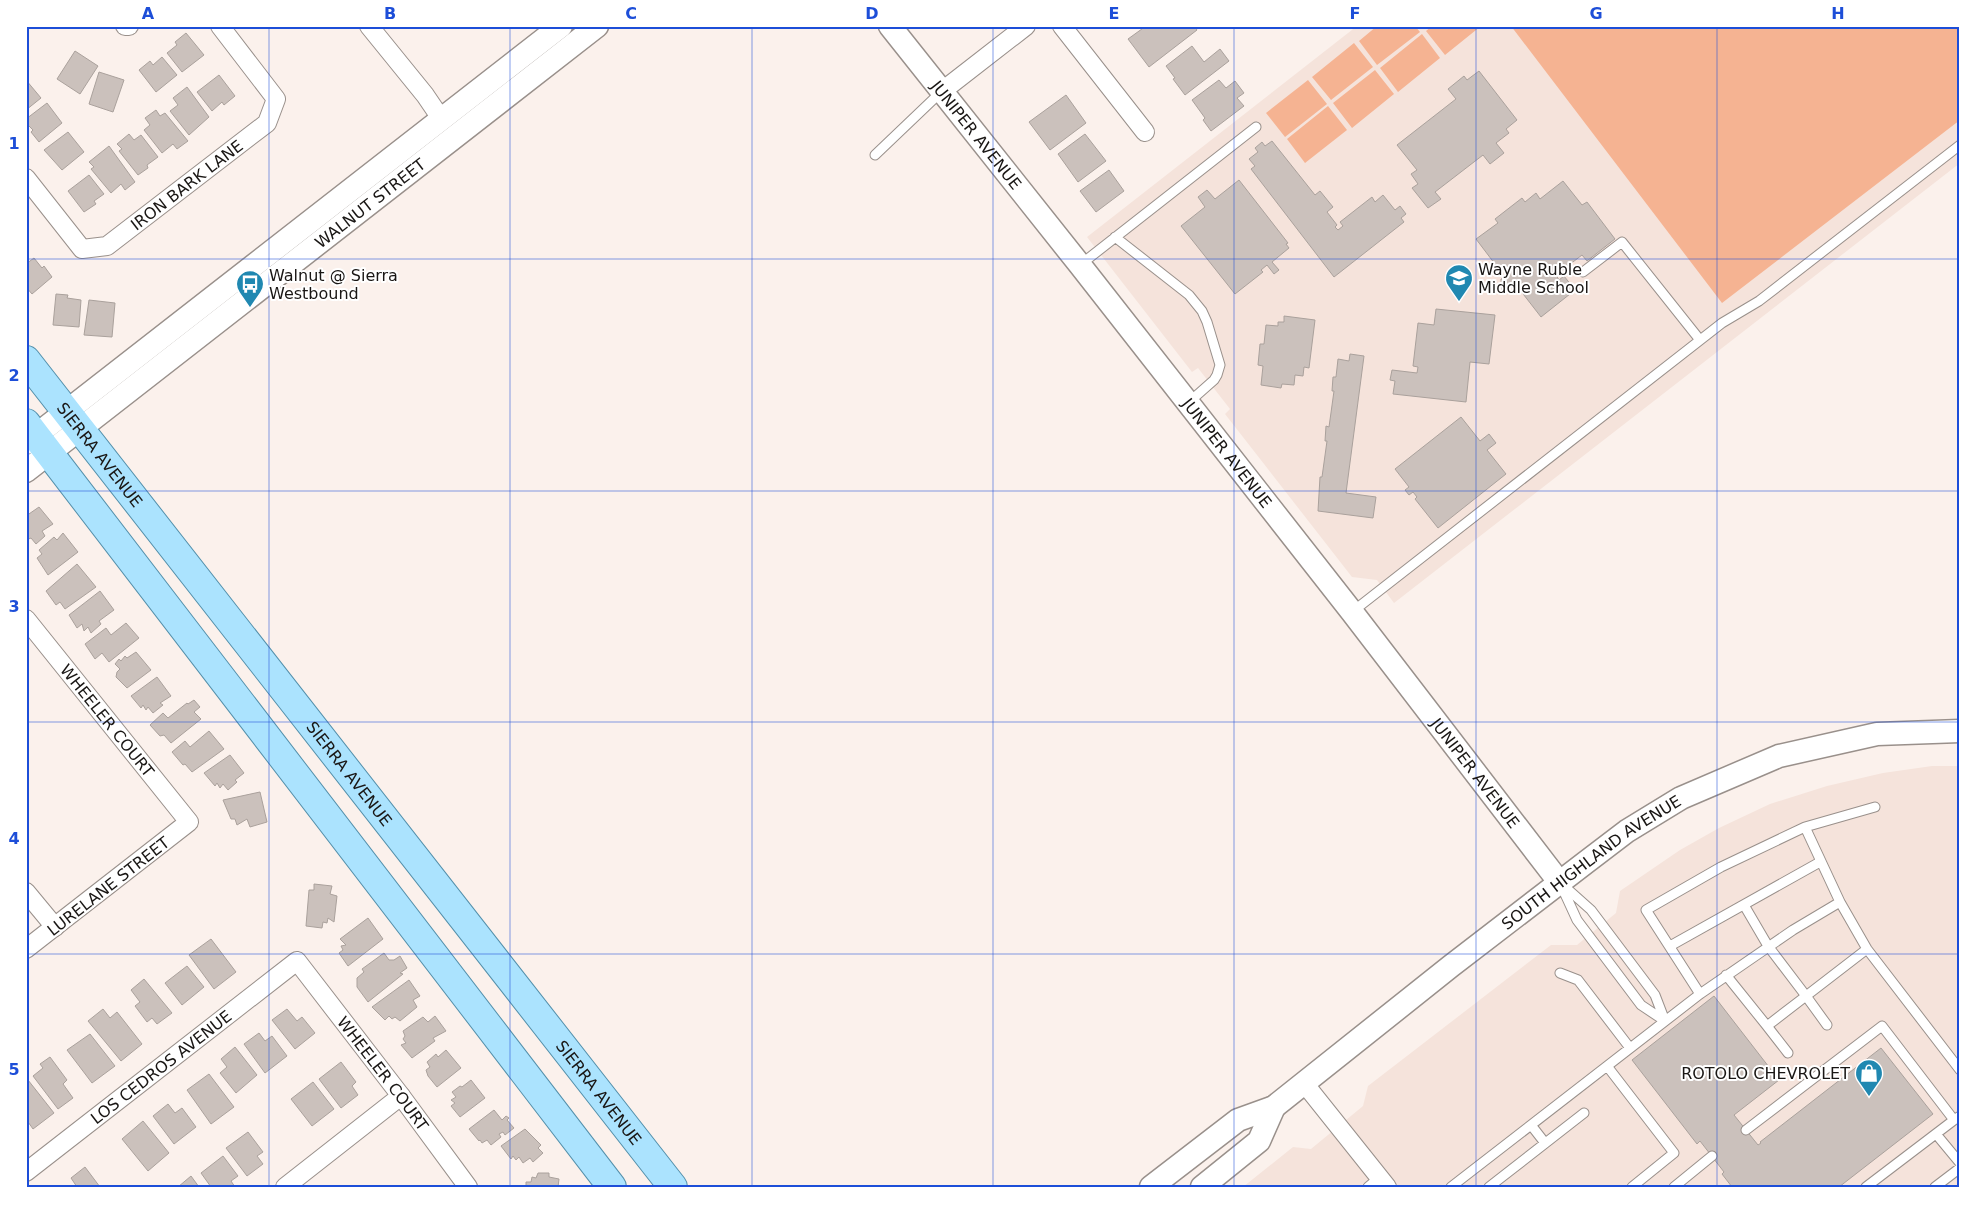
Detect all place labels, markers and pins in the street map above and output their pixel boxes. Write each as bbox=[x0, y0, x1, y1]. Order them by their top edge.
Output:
place label: Wayne Ruble Middle School bbox=[1478, 260, 1589, 297]
school or university icon: Wayne Ruble Middle School bbox=[1444, 263, 1474, 302]
place label: Walnut @ Sierra Westbound bbox=[269, 266, 398, 303]
bus stop icon: Walnut @ Sierra Westbound bbox=[235, 269, 265, 308]
shop icon: ROTOLO CHEVROLET bbox=[1854, 1058, 1884, 1097]
place label: ROTOLO CHEVROLET bbox=[1681, 1064, 1850, 1083]

